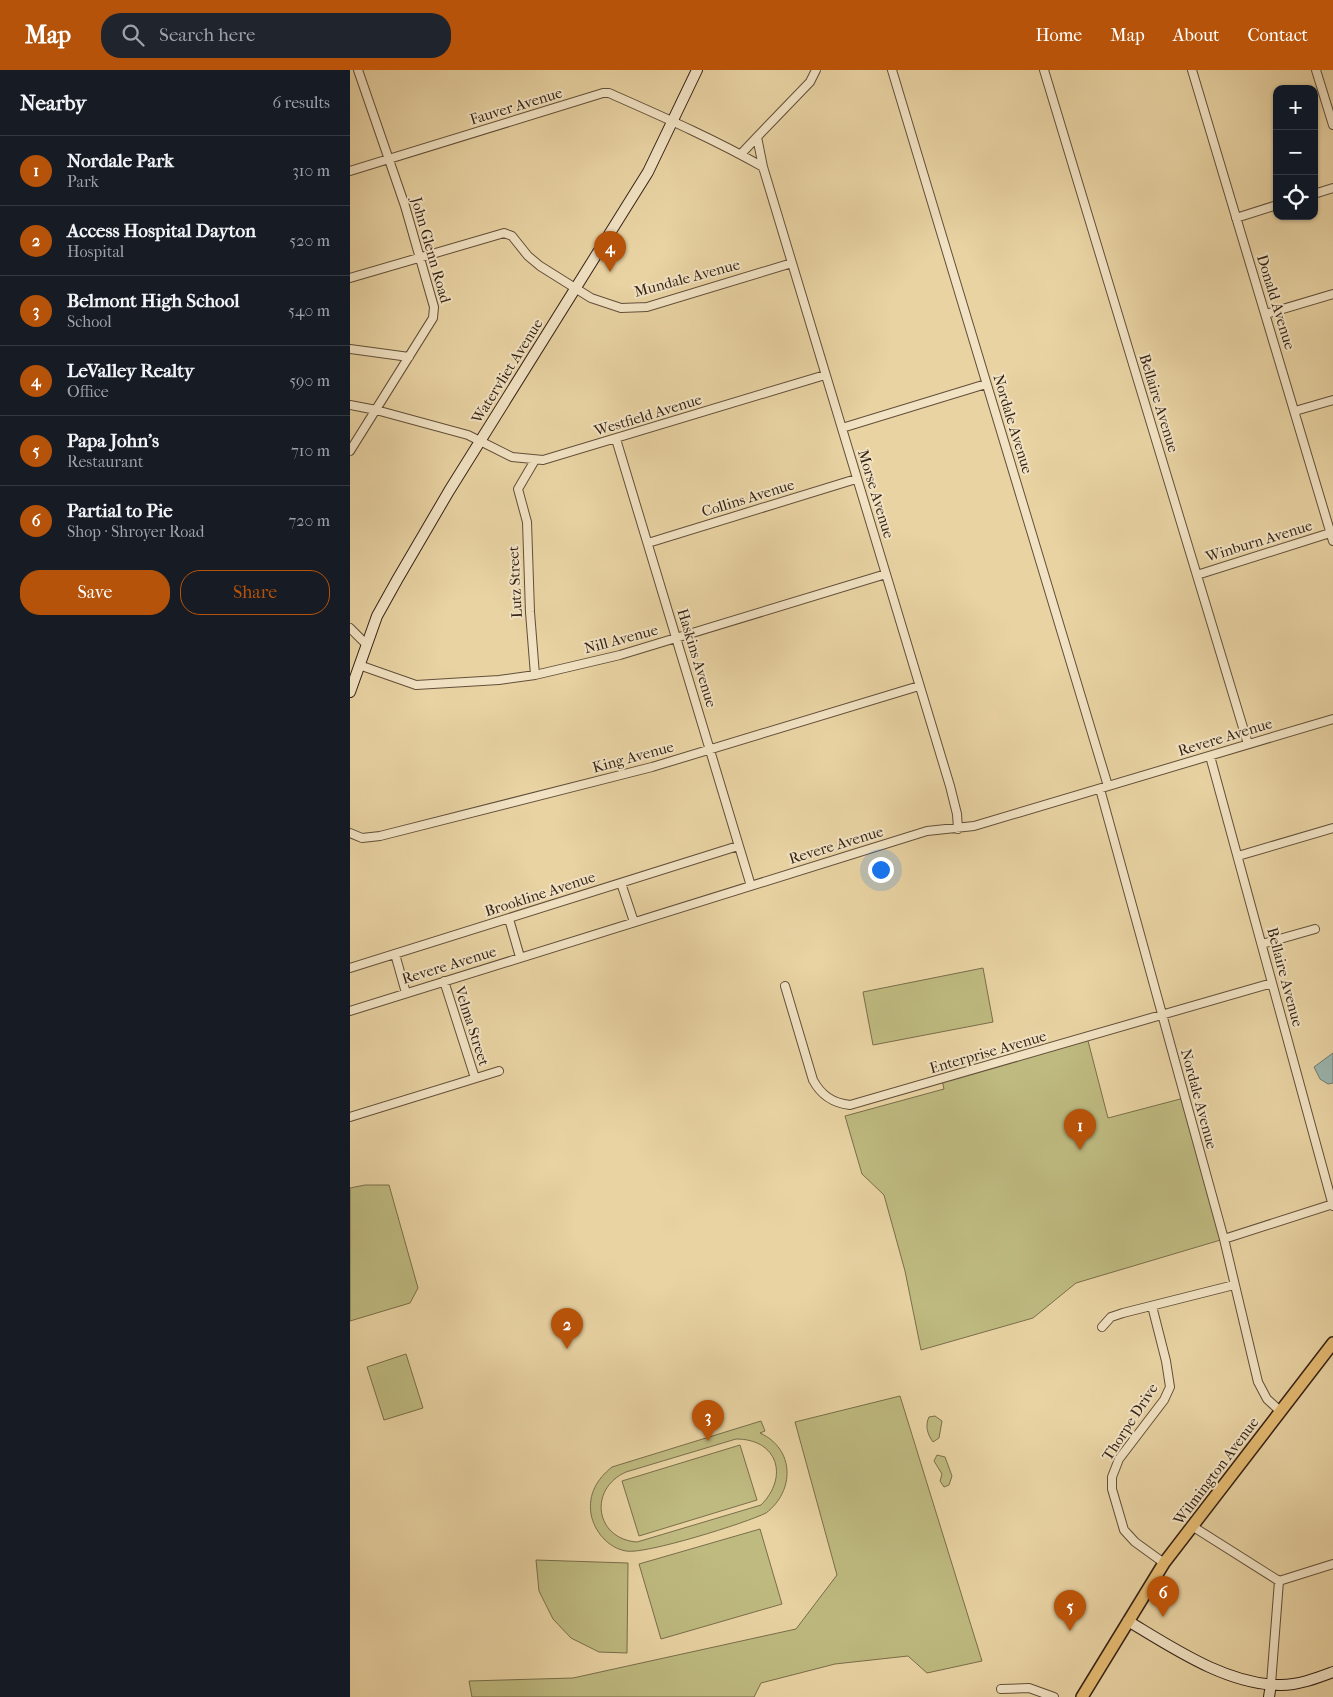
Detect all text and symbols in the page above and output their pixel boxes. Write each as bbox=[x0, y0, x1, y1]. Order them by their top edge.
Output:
search box bbox=[101, 13, 451, 58]
text: Map bbox=[25, 21, 71, 49]
icon: search bbox=[119, 21, 147, 49]
text: Search here bbox=[159, 24, 255, 46]
text: Home bbox=[1035, 25, 1082, 46]
text: Map bbox=[1110, 25, 1145, 46]
text: About bbox=[1173, 25, 1219, 46]
text: Contact bbox=[1247, 25, 1308, 46]
street label: Fauver Avenue bbox=[468, 83, 565, 129]
map controls bbox=[1273, 85, 1318, 220]
button: + bbox=[1273, 85, 1318, 130]
text: Nearby bbox=[20, 91, 86, 115]
text: 6 results bbox=[272, 93, 330, 112]
button: − bbox=[1273, 130, 1318, 175]
text: Nordale Park bbox=[67, 150, 174, 172]
text: 1 bbox=[33, 161, 39, 180]
text: 310 m bbox=[292, 161, 330, 180]
text: Park bbox=[67, 172, 99, 191]
button: locate bbox=[1273, 175, 1318, 220]
street label: John Glenn Road bbox=[407, 194, 455, 306]
text: Access Hospital Dayton bbox=[67, 220, 256, 242]
text: 2 bbox=[32, 231, 40, 250]
text: 520 m bbox=[289, 231, 330, 250]
pin: 4 bbox=[594, 231, 626, 272]
text: Hospital bbox=[67, 242, 124, 261]
street label: Donald Avenue bbox=[1253, 252, 1299, 352]
street label: Mundale Avenue bbox=[632, 255, 742, 301]
text: Belmont High School bbox=[67, 290, 239, 312]
text: 3 bbox=[33, 301, 39, 320]
text: 540 m bbox=[288, 301, 330, 320]
text: School bbox=[67, 312, 112, 331]
street label: Watervliet Avenue bbox=[467, 315, 547, 428]
street label: Bellaire Avenue bbox=[1135, 352, 1183, 455]
text: LeValley Realty bbox=[67, 360, 194, 382]
text: 4 bbox=[31, 371, 41, 390]
text: 590 m bbox=[289, 371, 330, 390]
street label: Nordale Avenue bbox=[989, 372, 1037, 476]
text: Office bbox=[67, 382, 109, 401]
street label: Westfield Avenue bbox=[591, 390, 705, 440]
text: Papa John's bbox=[67, 430, 159, 452]
text: 5 bbox=[33, 441, 39, 460]
text: 710 m bbox=[291, 441, 330, 460]
street label: Morse Avenue bbox=[854, 447, 898, 541]
text: Restaurant bbox=[67, 452, 143, 471]
street label: Collins Avenue bbox=[699, 475, 797, 521]
text: Partial to Pie bbox=[67, 500, 173, 522]
text: 6 bbox=[32, 511, 40, 530]
text: 720 m bbox=[289, 511, 330, 530]
street label: Winburn Avenue bbox=[1203, 516, 1315, 566]
text: Shop · Shroyer Road bbox=[67, 522, 205, 541]
street label: Lutz Street bbox=[504, 545, 526, 619]
button: Save bbox=[20, 570, 170, 615]
button: Share bbox=[180, 570, 330, 615]
street label: Haskins Avenue bbox=[673, 606, 721, 710]
street label: Nill Avenue bbox=[582, 620, 660, 657]
street label: Revere Avenue bbox=[1176, 714, 1275, 760]
street label: King Avenue bbox=[590, 737, 676, 777]
street label: Revere Avenue bbox=[787, 822, 886, 868]
your location bbox=[868, 857, 894, 883]
street label: Brookline Avenue bbox=[482, 867, 598, 920]
street label: Bellaire Avenue bbox=[1263, 925, 1307, 1029]
street label: Revere Avenue bbox=[400, 942, 499, 988]
street label: Velma Street bbox=[450, 983, 494, 1069]
street label: Enterprise Avenue bbox=[927, 1027, 1049, 1077]
street label: Nordale Avenue bbox=[1177, 1047, 1221, 1152]
pin: 1 bbox=[1064, 1109, 1096, 1150]
pin: 2 bbox=[551, 1308, 583, 1349]
street label: Thorpe Drive bbox=[1098, 1380, 1162, 1464]
pin: 3 bbox=[692, 1400, 724, 1441]
street label: Wilmington Avenue bbox=[1169, 1413, 1263, 1529]
pin: 6 bbox=[1147, 1576, 1179, 1617]
pin: 5 bbox=[1054, 1590, 1086, 1631]

